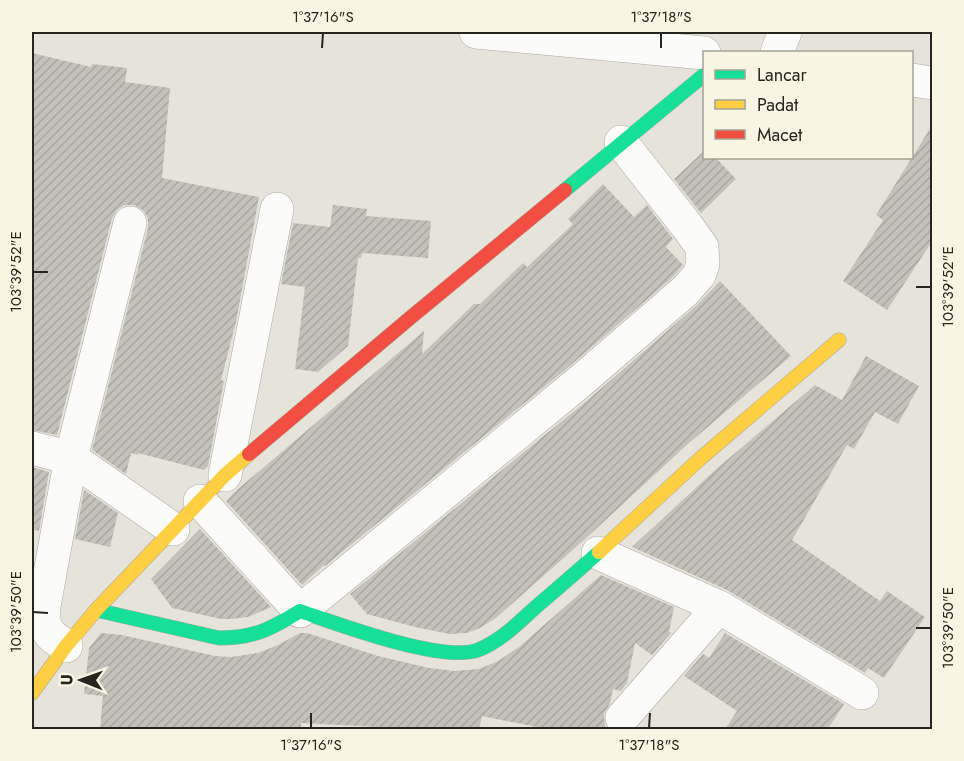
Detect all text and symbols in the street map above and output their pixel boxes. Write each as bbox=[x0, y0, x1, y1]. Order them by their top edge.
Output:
text: 1°37'16"S bbox=[292, 6, 354, 28]
text: 1°37'18"S bbox=[630, 6, 692, 28]
legend bbox=[703, 51, 913, 159]
text: Lancar bbox=[757, 62, 807, 88]
text: Padat bbox=[757, 92, 799, 118]
text: Macet bbox=[757, 122, 803, 148]
text: 103°39'52"E bbox=[5, 231, 27, 313]
text: 103°39'52"E bbox=[937, 246, 959, 328]
text: 103°39'50"E bbox=[5, 571, 27, 653]
text: 103°39'50"E bbox=[937, 587, 959, 669]
north arrow bbox=[51, 650, 111, 710]
text: U bbox=[55, 674, 78, 686]
text: 1°37'16"S bbox=[280, 734, 342, 756]
text: 1°37'18"S bbox=[618, 734, 680, 756]

